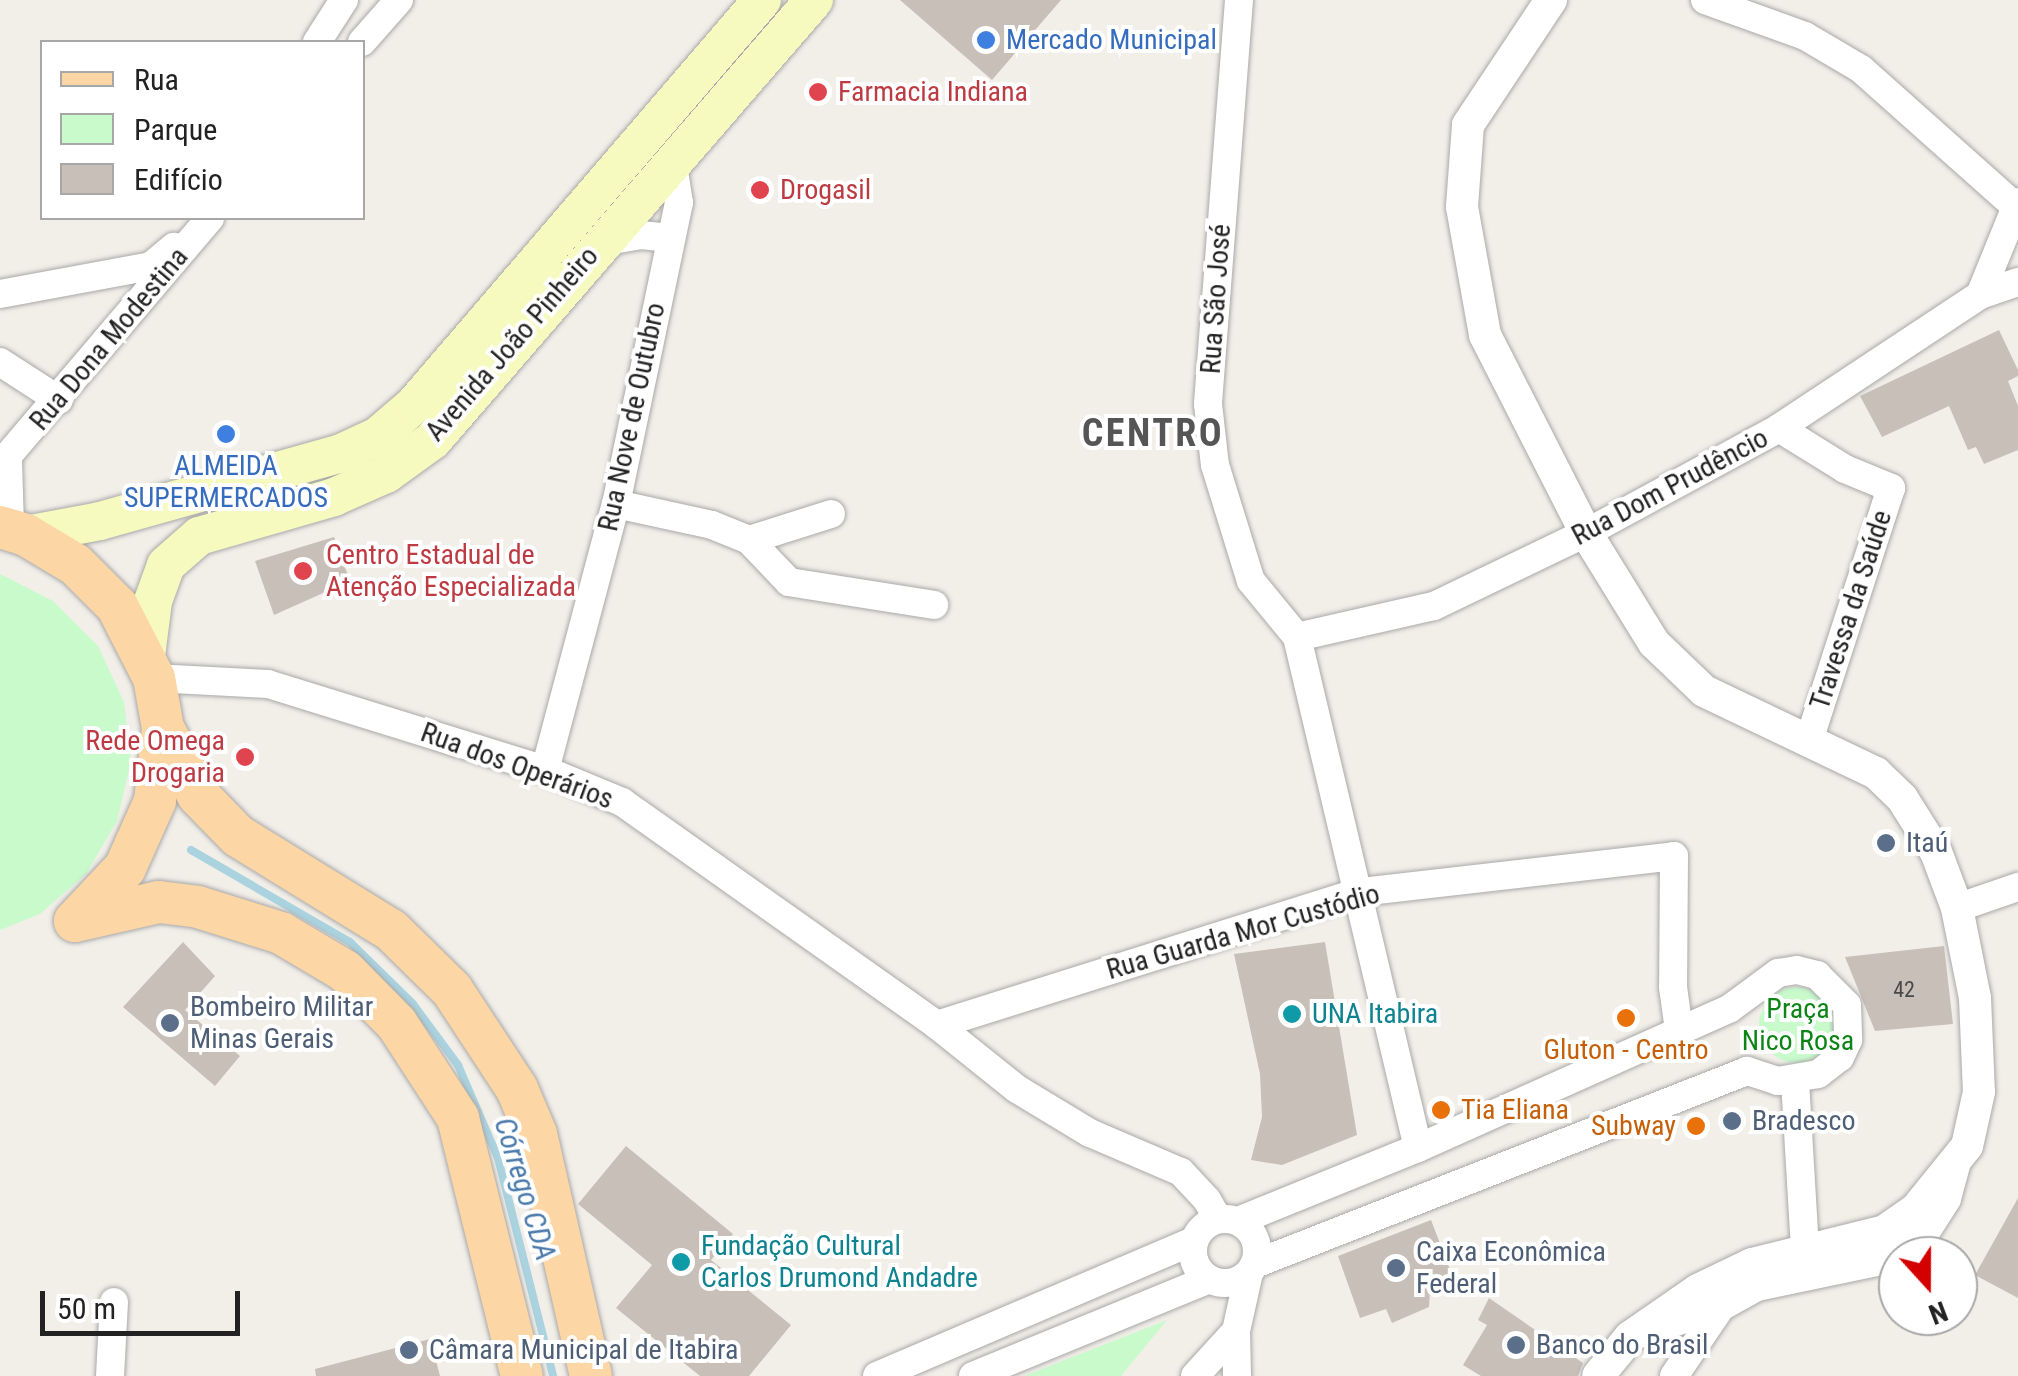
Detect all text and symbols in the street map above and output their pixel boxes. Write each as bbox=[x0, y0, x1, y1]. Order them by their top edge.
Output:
place label: Mercado Municipal bbox=[1006, 23, 1217, 57]
marker: Mercado Municipal bbox=[975, 29, 997, 51]
legend bbox=[40, 40, 365, 220]
text: Rua bbox=[134, 62, 179, 97]
place label: Farmacia Indiana bbox=[838, 75, 1028, 109]
marker: Farmacia Indiana bbox=[807, 81, 829, 103]
text: Parque bbox=[134, 112, 217, 147]
text: Edifício bbox=[134, 162, 223, 197]
place label: Drogasil bbox=[780, 173, 871, 207]
marker: Drogasil bbox=[749, 179, 771, 201]
street label: Rua São José bbox=[1194, 223, 1238, 375]
street label: Avenida João Pinheiro bbox=[418, 240, 606, 448]
street label: Rua Dona Modestina bbox=[23, 241, 195, 437]
street label: Rua Nove de Outubro bbox=[591, 300, 673, 534]
district label: CENTRO bbox=[1082, 411, 1224, 457]
street label: Rua Dom Prudêncio bbox=[1566, 421, 1774, 553]
marker: ALMEIDA SUPERMERCADOS bbox=[215, 423, 237, 445]
place label: ALMEIDA SUPERMERCADOS bbox=[124, 449, 328, 515]
street label: Travessa da Saúde bbox=[1803, 506, 1899, 714]
place label: Centro Estadual de Atenção Especializada bbox=[326, 538, 576, 604]
marker: Centro Estadual de Atenção Especializada bbox=[290, 558, 316, 584]
street label: Rua dos Operários bbox=[416, 716, 618, 816]
place label: Rede Omega Drogaria bbox=[85, 724, 225, 790]
marker: Rede Omega Drogaria bbox=[234, 746, 256, 768]
place label: Itaú bbox=[1906, 826, 1948, 860]
marker: Itaú bbox=[1875, 832, 1897, 854]
street label: Rua Guarda Mor Custódio bbox=[1103, 877, 1383, 987]
house number: 42 bbox=[1893, 977, 1915, 1003]
place label: Bombeiro Militar Minas Gerais bbox=[190, 990, 373, 1056]
park label: Praça Nico Rosa bbox=[1742, 992, 1854, 1058]
place label: UNA Itabira bbox=[1312, 997, 1438, 1031]
marker: UNA Itabira bbox=[1281, 1003, 1303, 1025]
marker: Gluton - Centro bbox=[1615, 1007, 1637, 1029]
marker: Bombeiro Militar Minas Gerais bbox=[159, 1012, 181, 1034]
place label: Gluton - Centro bbox=[1543, 1033, 1709, 1067]
place label: Tia Eliana bbox=[1461, 1093, 1569, 1127]
marker: Tia Eliana bbox=[1430, 1099, 1452, 1121]
place label: Bradesco bbox=[1752, 1104, 1855, 1138]
place label: Subway bbox=[1591, 1109, 1676, 1143]
marker: Bradesco bbox=[1721, 1110, 1743, 1132]
water label: Córrego CDA bbox=[486, 1113, 564, 1265]
marker: Subway bbox=[1685, 1115, 1707, 1137]
place label: Fundação Cultural Carlos Drumond Andadre bbox=[701, 1229, 978, 1295]
place label: Caixa Econômica Federal bbox=[1416, 1235, 1606, 1301]
north arrow bbox=[1878, 1236, 1978, 1336]
marker: Fundação Cultural Carlos Drumond Andadre bbox=[670, 1251, 692, 1273]
marker: Caixa Econômica Federal bbox=[1385, 1257, 1407, 1279]
scale bar bbox=[45, 1271, 245, 1333]
text: 50 m bbox=[57, 1291, 116, 1326]
text: N bbox=[1924, 1294, 1952, 1331]
place label: Banco do Brasil bbox=[1536, 1328, 1708, 1362]
place label: Câmara Municipal de Itabira bbox=[429, 1333, 738, 1367]
marker: Banco do Brasil bbox=[1505, 1334, 1527, 1356]
marker: Câmara Municipal de Itabira bbox=[398, 1339, 420, 1361]

